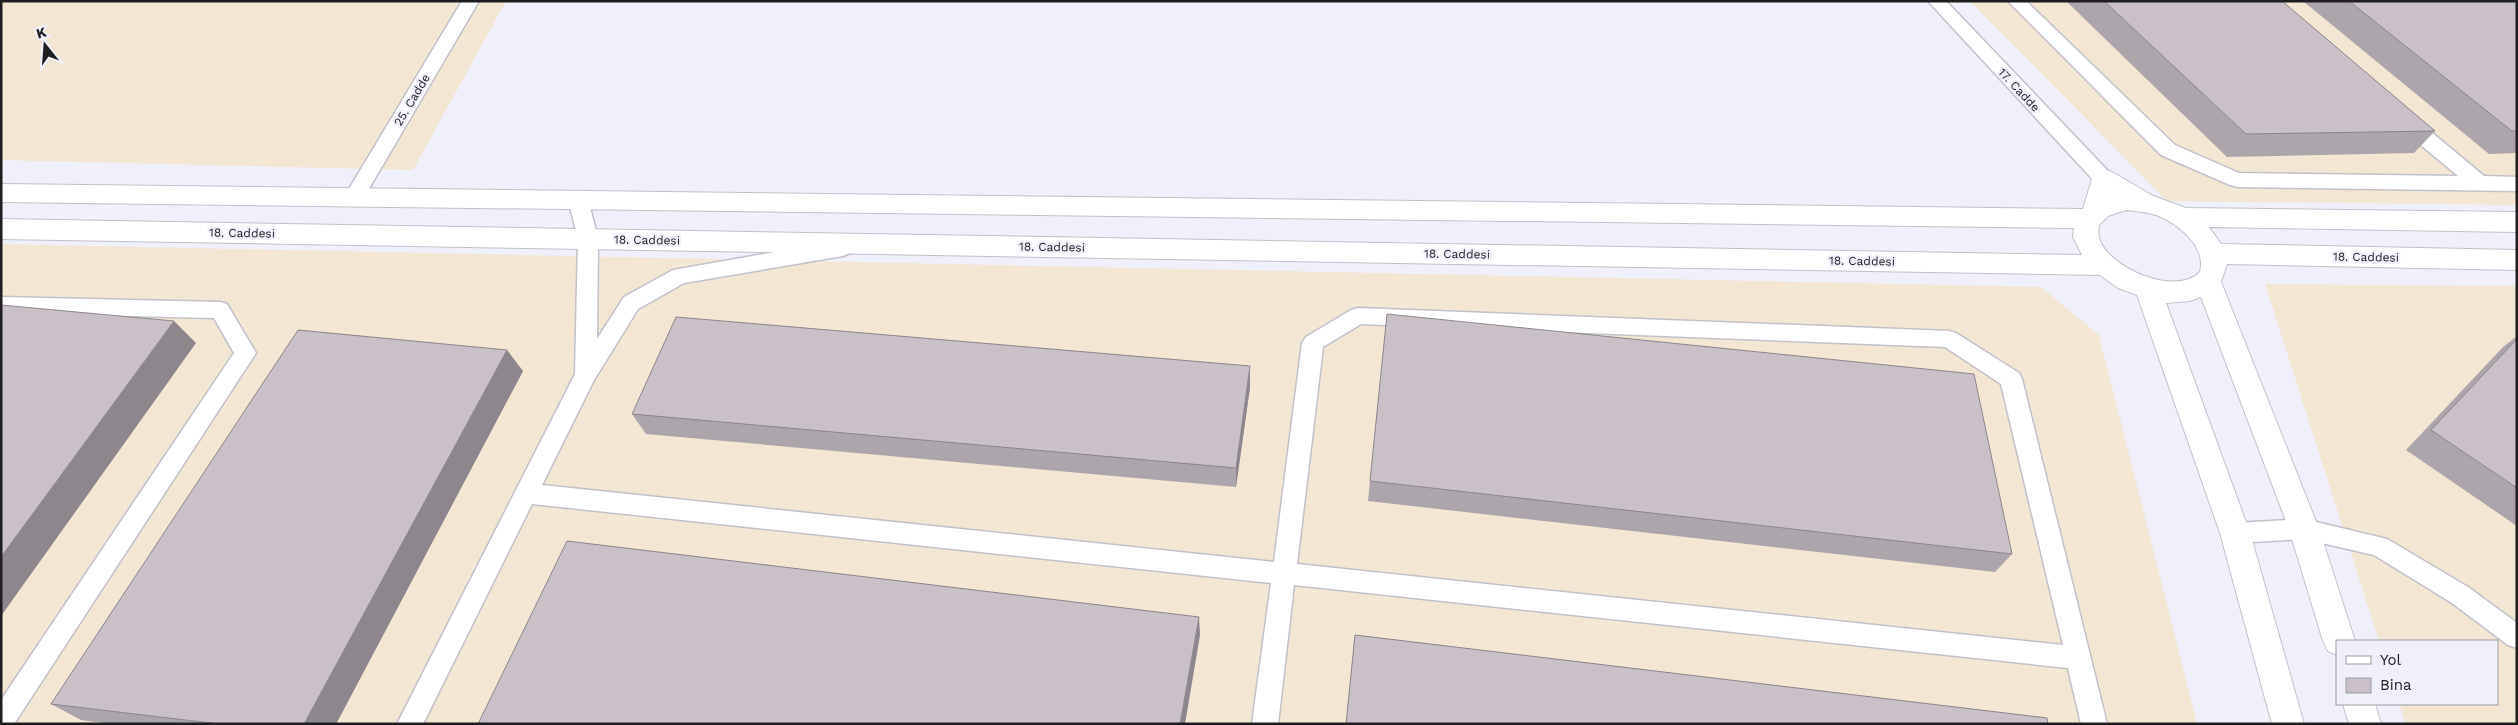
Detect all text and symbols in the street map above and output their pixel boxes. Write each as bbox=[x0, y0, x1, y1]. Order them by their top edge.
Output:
north arrow bbox=[20, 20, 70, 70]
text: K bbox=[34, 23, 48, 42]
street label: 17. Cadde bbox=[1995, 65, 2043, 115]
street label: 25. Cadde bbox=[391, 71, 433, 129]
street label: 18. Caddesi bbox=[209, 225, 275, 241]
street label: 18. Caddesi bbox=[614, 232, 680, 248]
street label: 18. Caddesi bbox=[1019, 239, 1085, 255]
street label: 18. Caddesi bbox=[1424, 246, 1490, 262]
street label: 18. Caddesi bbox=[2333, 249, 2399, 265]
street label: 18. Caddesi bbox=[1829, 253, 1895, 269]
legend bbox=[2336, 640, 2498, 705]
text: Yol bbox=[2380, 651, 2402, 669]
text: Bina bbox=[2380, 676, 2412, 694]

